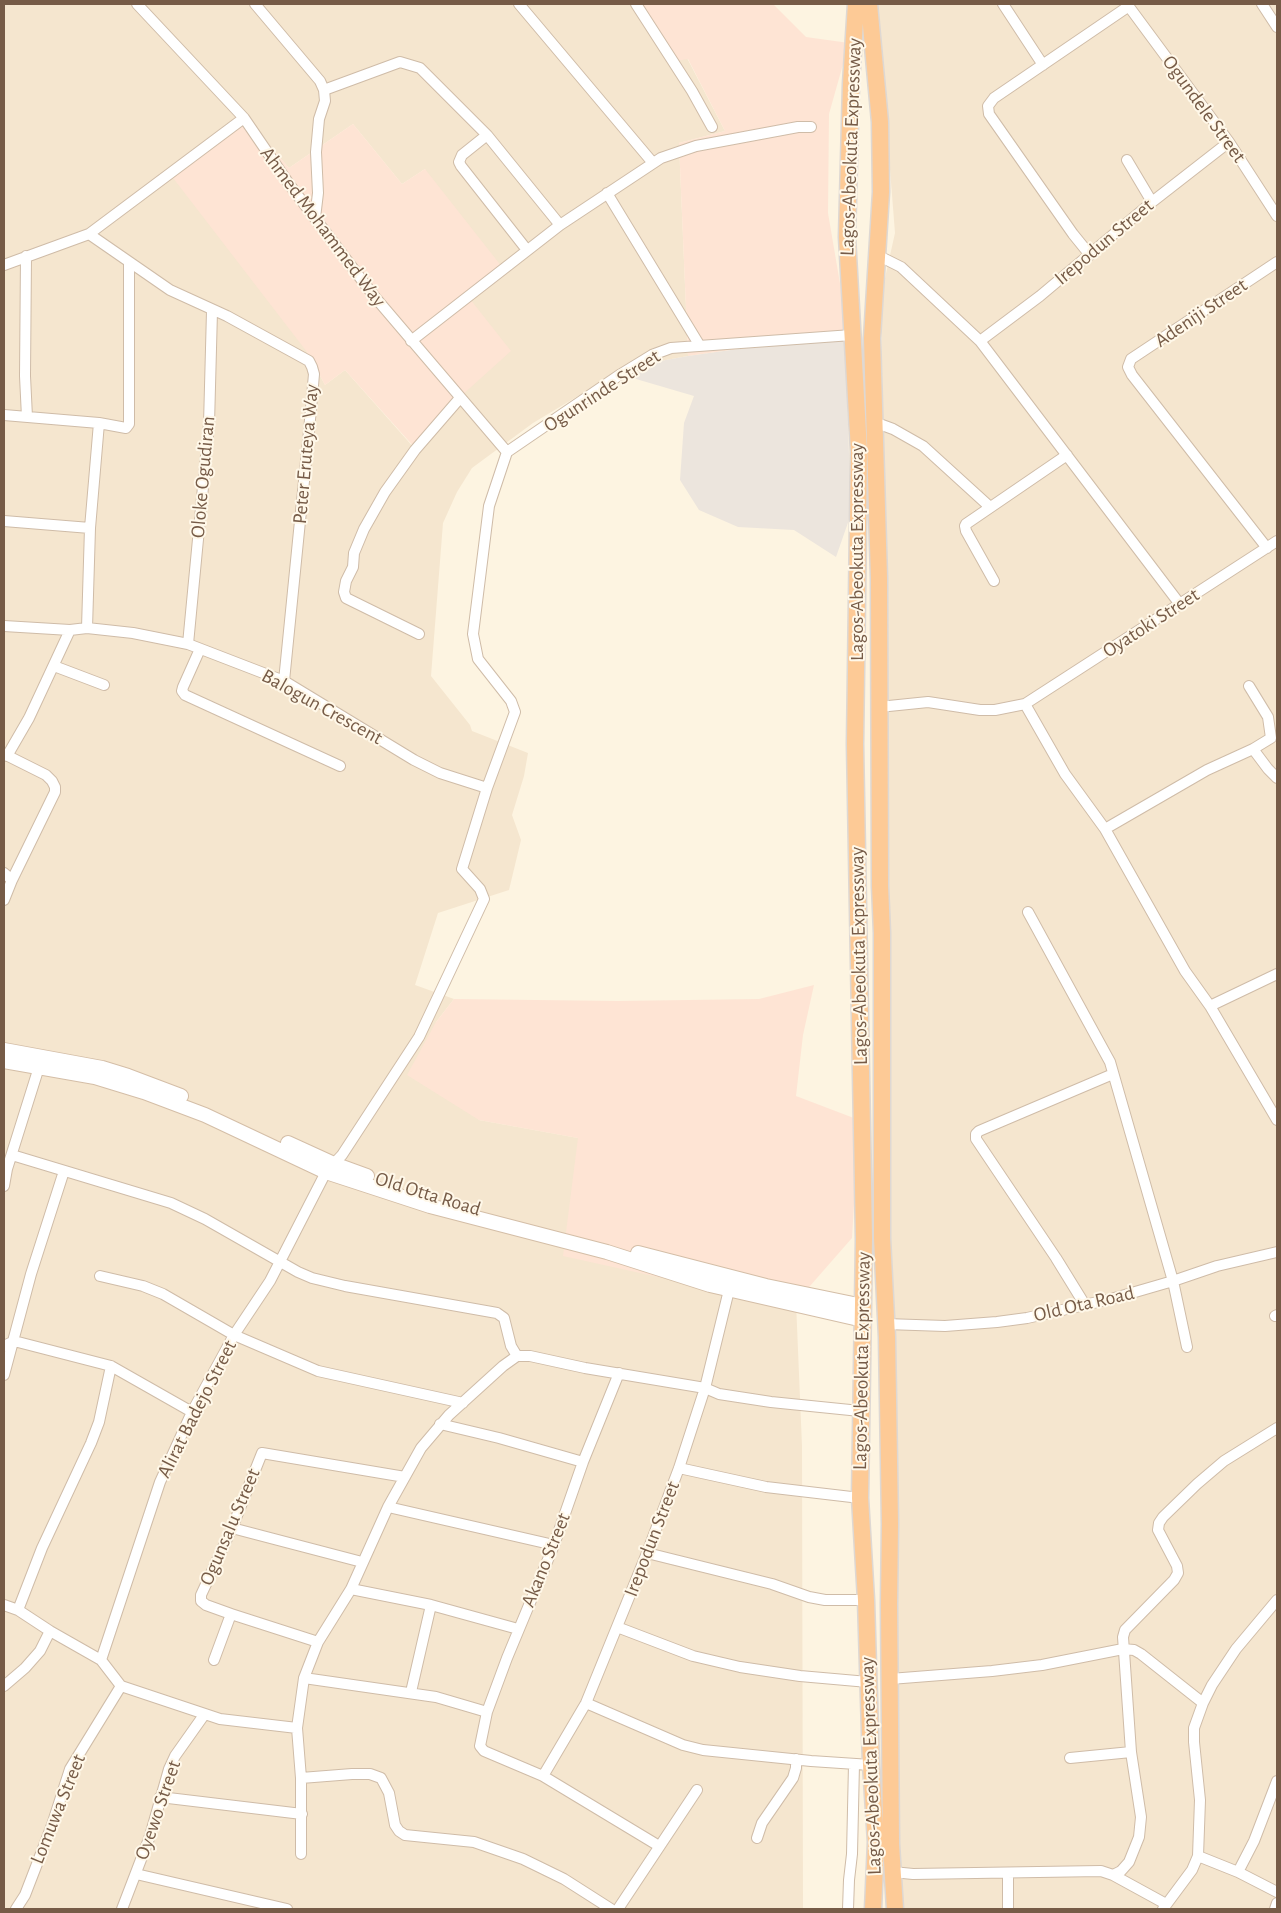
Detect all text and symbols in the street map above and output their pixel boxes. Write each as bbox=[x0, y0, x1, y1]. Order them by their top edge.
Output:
street label: Lagos-Abeokuta Expressway bbox=[835, 38, 867, 256]
street label: Ogundele Street bbox=[1157, 51, 1251, 167]
street label: Ahmed Mohammed Way bbox=[255, 142, 391, 312]
street label: Irepodun Street bbox=[1050, 194, 1158, 290]
street label: Adeniji Street bbox=[1150, 273, 1252, 353]
street label: Ogunrinde Street bbox=[539, 344, 665, 438]
street label: Peter Eruteya Way bbox=[288, 383, 324, 525]
street label: Oloke Ogudiran bbox=[186, 415, 220, 539]
street label: Lagos-Abeokuta Expressway bbox=[845, 443, 869, 661]
street label: Oyatoki Street bbox=[1098, 583, 1204, 663]
street label: Balogun Crescent bbox=[257, 664, 387, 750]
street label: Lagos-Abeokuta Expressway bbox=[845, 847, 873, 1065]
street label: Old Otta Road bbox=[372, 1167, 484, 1221]
street label: Lagos-Abeokuta Expressway bbox=[848, 1252, 876, 1470]
street label: Old Ota Road bbox=[1031, 1281, 1137, 1327]
street label: Alirat Badejo Street bbox=[152, 1336, 242, 1482]
street label: Ogunsalu Street bbox=[195, 1465, 265, 1589]
street label: Irepodun Street bbox=[619, 1478, 685, 1600]
street label: Akano Street bbox=[516, 1509, 576, 1611]
street label: Lagos-Abeokuta Expressway bbox=[855, 1657, 887, 1875]
street label: Lomuwa Street bbox=[25, 1751, 91, 1867]
street label: Oyewo Street bbox=[130, 1757, 186, 1863]

